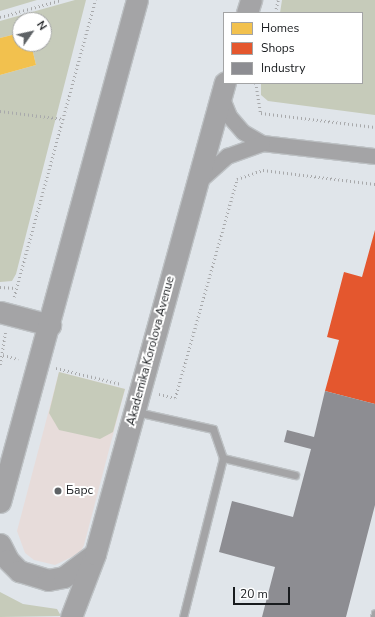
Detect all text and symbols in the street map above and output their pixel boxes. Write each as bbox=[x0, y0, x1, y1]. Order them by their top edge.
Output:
north arrow bbox=[12, 12, 52, 52]
legend bbox=[223, 12, 363, 84]
text: N bbox=[33, 18, 50, 33]
text: Homes bbox=[261, 20, 299, 36]
text: Shops bbox=[261, 40, 295, 56]
text: Industry bbox=[261, 60, 305, 76]
street label: Akademika Korolova Avenue bbox=[124, 275, 178, 427]
place label: Барс bbox=[66, 484, 93, 498]
marker: Барс bbox=[53, 486, 63, 496]
scale bar bbox=[235, 579, 292, 605]
text: 20 m bbox=[240, 586, 268, 602]

